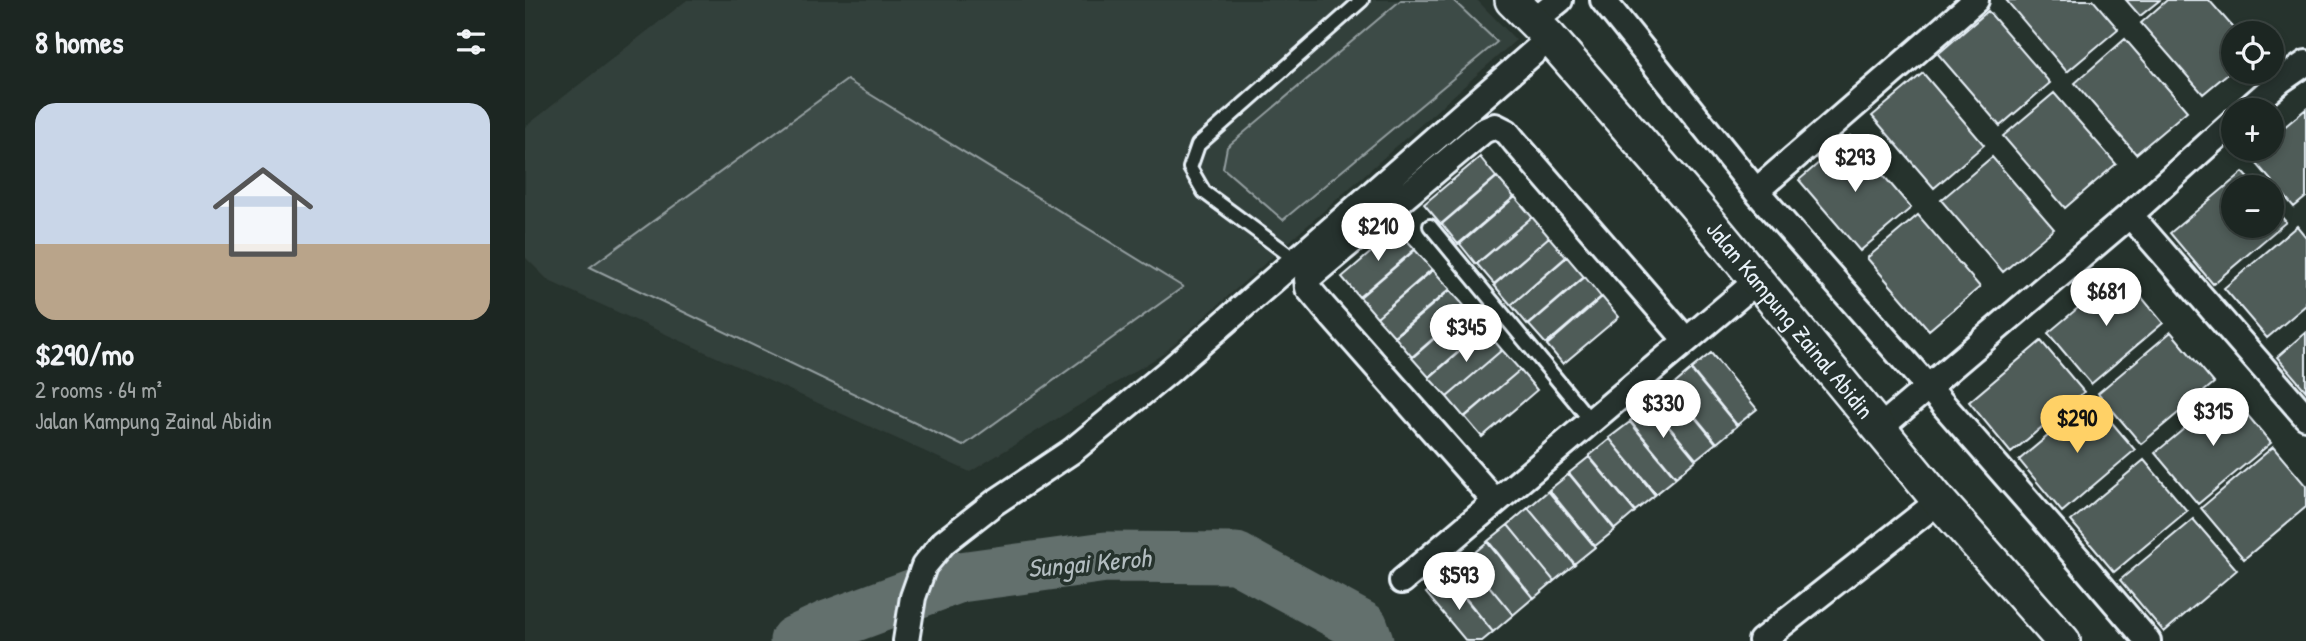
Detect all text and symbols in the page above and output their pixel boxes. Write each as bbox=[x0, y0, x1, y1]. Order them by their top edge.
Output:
map controls bbox=[2221, 21, 2284, 238]
button: locate bbox=[2221, 21, 2284, 84]
text: 8 homes bbox=[35, 22, 123, 62]
icon: filters bbox=[452, 23, 490, 61]
button: + bbox=[2221, 98, 2284, 161]
pin: $293 bbox=[1814, 134, 1896, 194]
text: $293 bbox=[1834, 141, 1876, 172]
icon: home bbox=[200, 149, 326, 275]
button: − bbox=[2221, 175, 2284, 238]
pin: $210 bbox=[1337, 204, 1419, 263]
text: $210 bbox=[1357, 210, 1399, 241]
street label: Jalan Kampung Zainal Abidin bbox=[1700, 214, 1882, 425]
pin: $681 bbox=[2065, 268, 2147, 328]
text: $681 bbox=[2086, 275, 2126, 306]
pin: $345 bbox=[1425, 304, 1507, 364]
text: $345 bbox=[1446, 311, 1486, 342]
text: $290/mo bbox=[35, 334, 134, 374]
text: 2 rooms · 64 m² bbox=[35, 374, 162, 405]
pin: $330 bbox=[1622, 380, 1704, 440]
text: $330 bbox=[1642, 387, 1684, 418]
pin: $315 bbox=[2172, 388, 2254, 448]
text: $315 bbox=[2193, 395, 2233, 426]
pin: $290 bbox=[2036, 396, 2118, 455]
text: $290 bbox=[2056, 402, 2098, 433]
text: Jalan Kampung Zainal Abidin bbox=[35, 405, 272, 436]
water label: Sungai Keroh bbox=[1026, 540, 1154, 586]
pin: $593 bbox=[1418, 552, 1500, 612]
text: $593 bbox=[1439, 559, 1479, 590]

